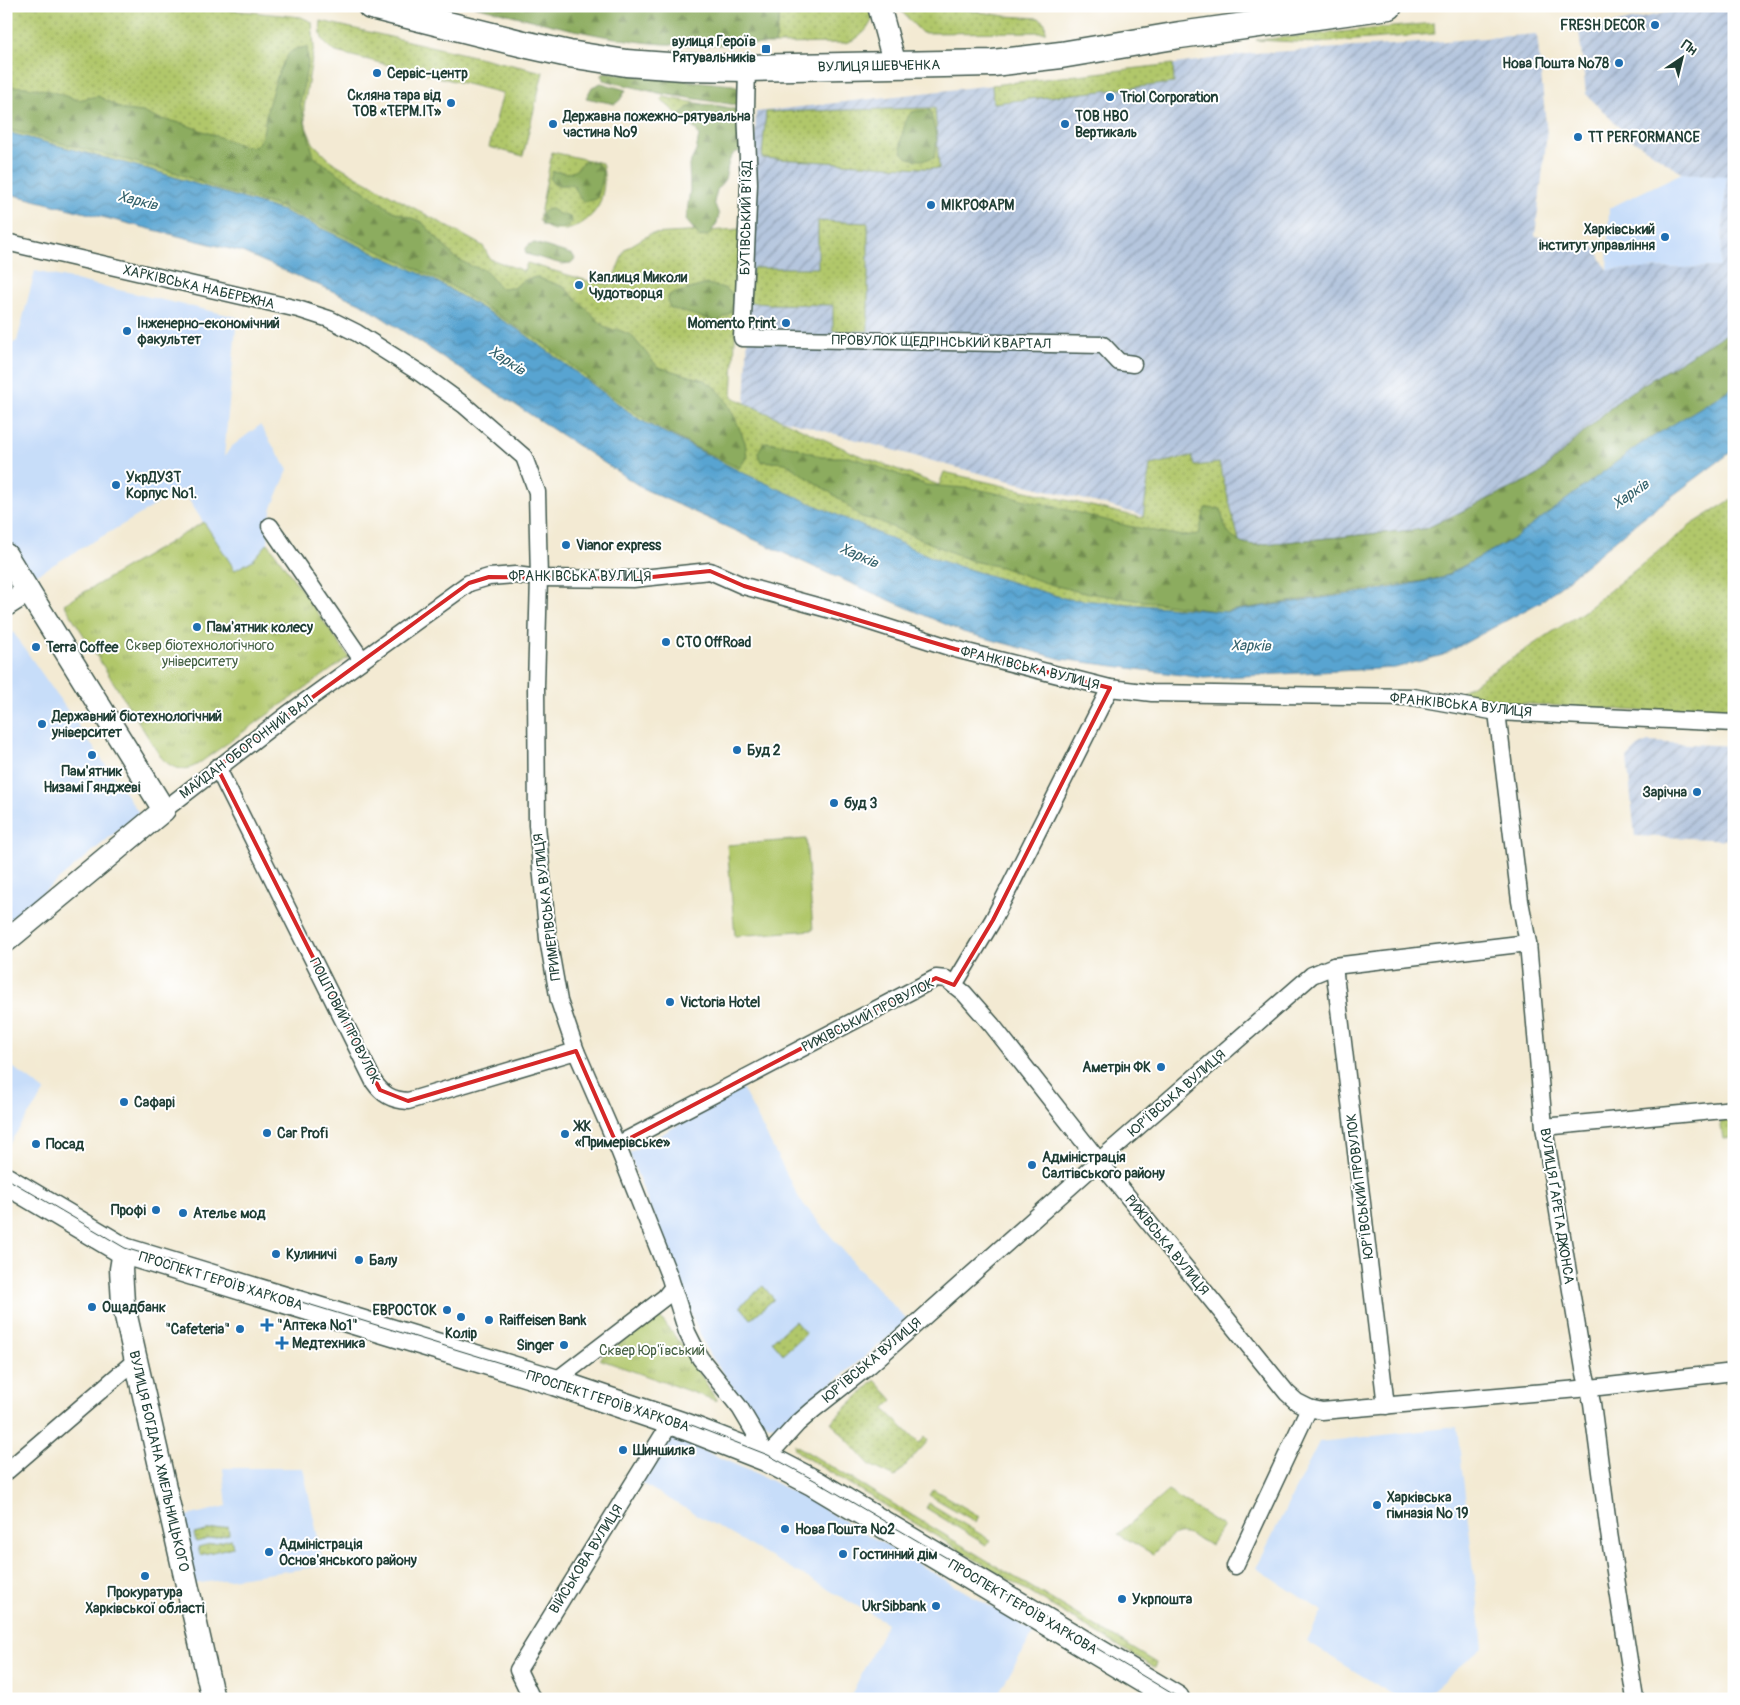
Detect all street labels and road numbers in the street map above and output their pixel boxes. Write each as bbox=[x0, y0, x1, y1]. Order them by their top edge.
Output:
street label: ВУЛИЦЯ ШЕВЧЕНКА bbox=[818, 56, 940, 76]
street label: БУТІВСЬКИЙ В’ЇЗД bbox=[737, 160, 756, 275]
street label: ХАРКІВСЬКА НАБЕРЕЖНА bbox=[122, 261, 276, 313]
street label: ПРОВУЛОК ЩЕДРІНСЬКИЙ КВАРТАЛ bbox=[831, 332, 1051, 352]
street label: ФРАНКІВСЬКА ВУЛИЦЯ bbox=[509, 568, 651, 585]
street label: ФРАНКІВСЬКА ВУЛИЦЯ bbox=[959, 643, 1101, 693]
street label: ФРАНКІВСЬКА ВУЛИЦЯ bbox=[1389, 689, 1533, 721]
street label: МАЙДАН ОБОРОННИЙ ВАЛ bbox=[176, 691, 316, 803]
street label: ПРИМЕРІВСЬКА ВУЛИЦЯ bbox=[530, 832, 564, 982]
street label: ПОШТОВИЙ ПРОВУЛОК bbox=[306, 955, 384, 1087]
street label: РИЖІВСЬКИЙ ПРОВУЛОК bbox=[799, 974, 937, 1056]
street label: ЮР’ЇВСЬКА ВУЛИЦЯ bbox=[1125, 1046, 1229, 1140]
street label: ЮР’ЇВСЬКИЙ ПРОВУЛОК bbox=[1343, 1113, 1377, 1259]
street label: ВУЛИЦЯ ҐАРЕТА ДЖОНСА bbox=[1536, 1127, 1578, 1285]
street label: РИЖІВСЬКА ВУЛИЦЯ bbox=[1121, 1191, 1213, 1299]
street label: ПРОСПЕКТ ГЕРОЇВ ХАРКОВА bbox=[137, 1248, 305, 1314]
street label: ЮР’ЇВСЬКА ВУЛИЦЯ bbox=[819, 1314, 925, 1406]
street label: ВУЛИЦЯ БОГДАНА ХМЕЛЬНИЦЬКОГО bbox=[125, 1349, 193, 1573]
street label: ПРОСПЕКТ ГЕРОЇВ ХАРКОВА bbox=[524, 1367, 692, 1435]
street label: ВІЙСЬКОВА ВУЛИЦЯ bbox=[546, 1501, 626, 1617]
street label: ПРОСПЕКТ ГЕРОЇВ ХАРКОВА bbox=[946, 1556, 1100, 1658]

